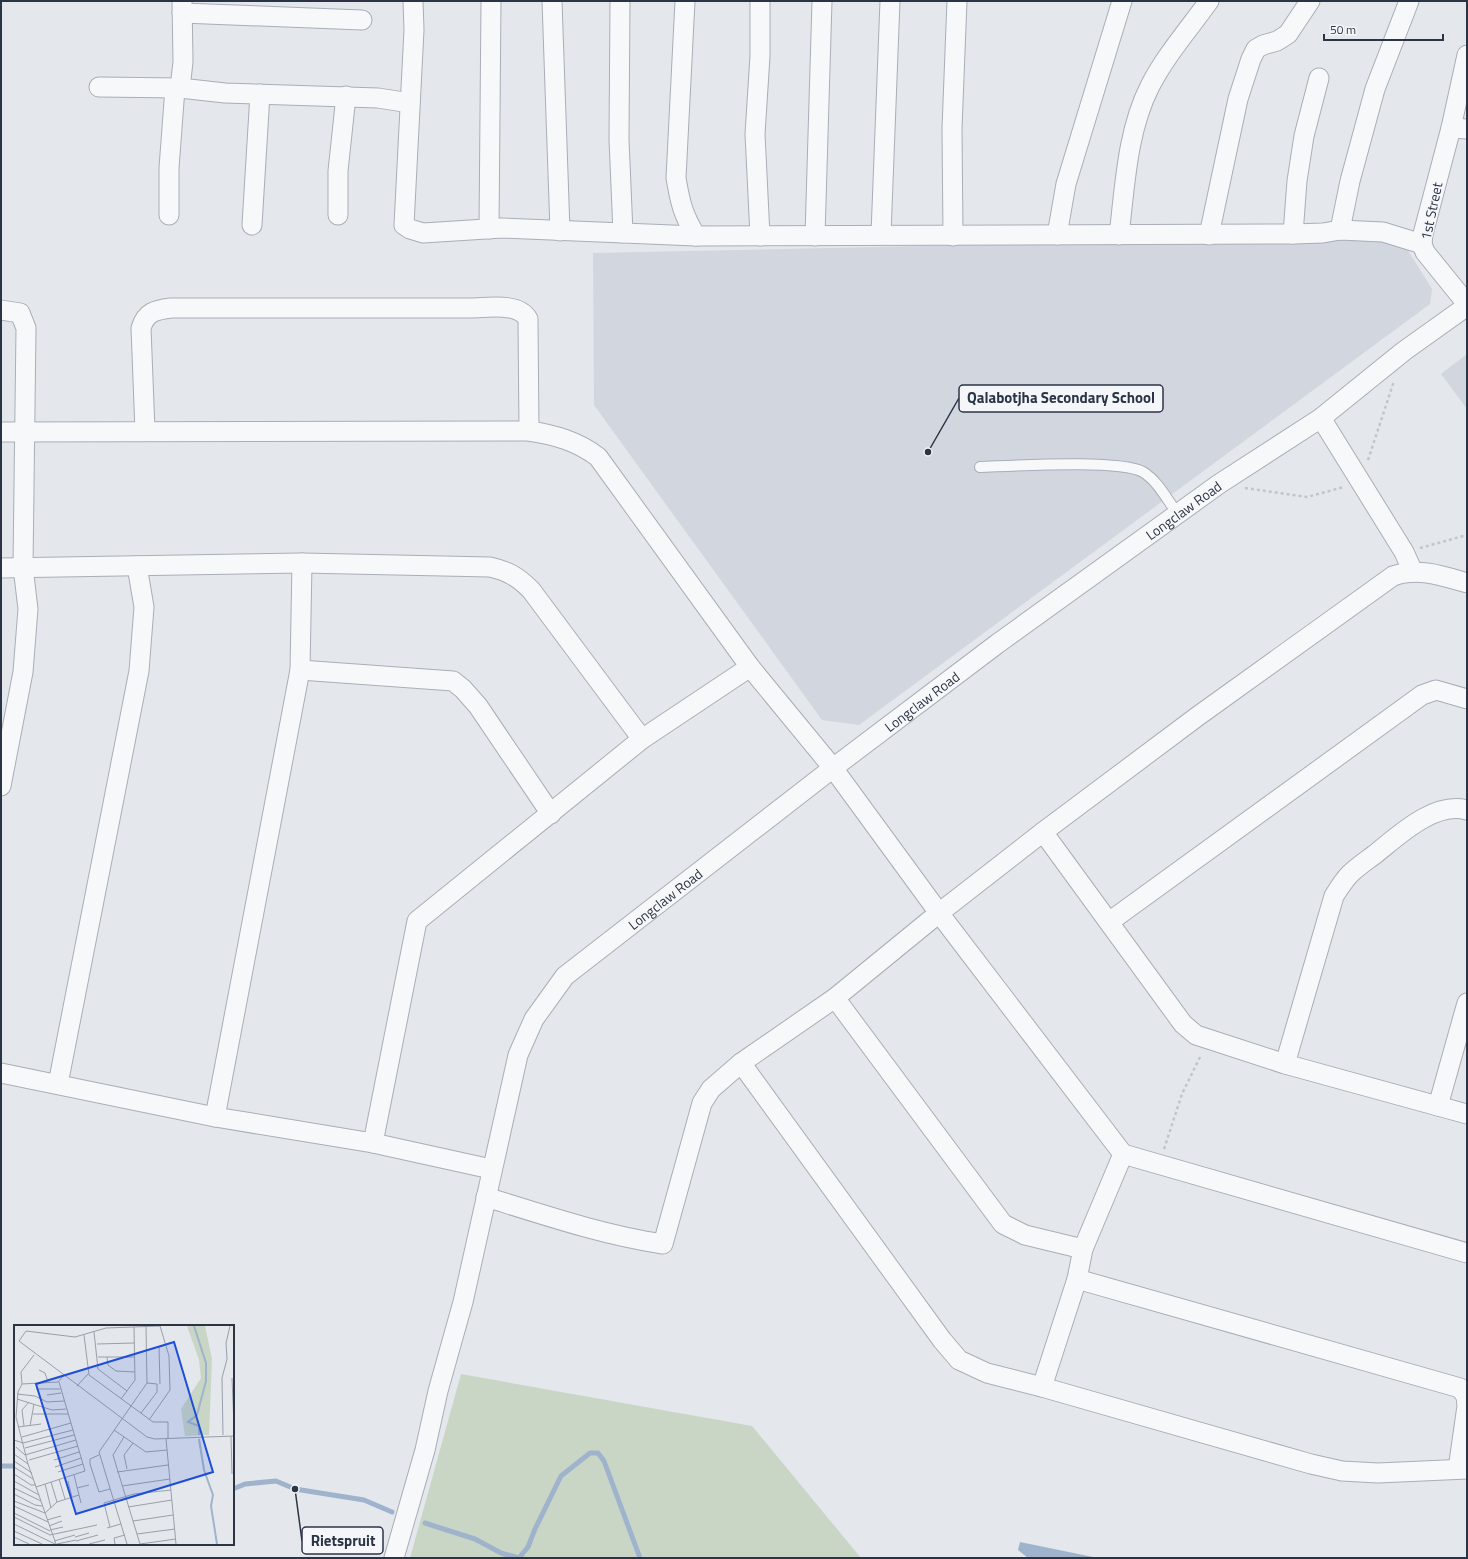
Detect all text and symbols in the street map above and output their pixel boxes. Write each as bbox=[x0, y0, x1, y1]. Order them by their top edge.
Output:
scale bar bbox=[1324, 16, 1443, 42]
text: 50 m bbox=[1330, 20, 1356, 39]
street label: 1st Street bbox=[1415, 180, 1447, 242]
callout: Qalabotjha Secondary School bbox=[959, 385, 1163, 412]
text: Qalabotjha Secondary School bbox=[967, 386, 1155, 409]
street label: Longclaw Road bbox=[1141, 475, 1226, 544]
street label: Longclaw Road bbox=[880, 666, 964, 736]
street label: Longclaw Road bbox=[623, 863, 706, 934]
inset map bbox=[14, 1325, 234, 1545]
callout: Rietspruit bbox=[302, 1527, 383, 1554]
text: Rietspruit bbox=[311, 1529, 376, 1552]

